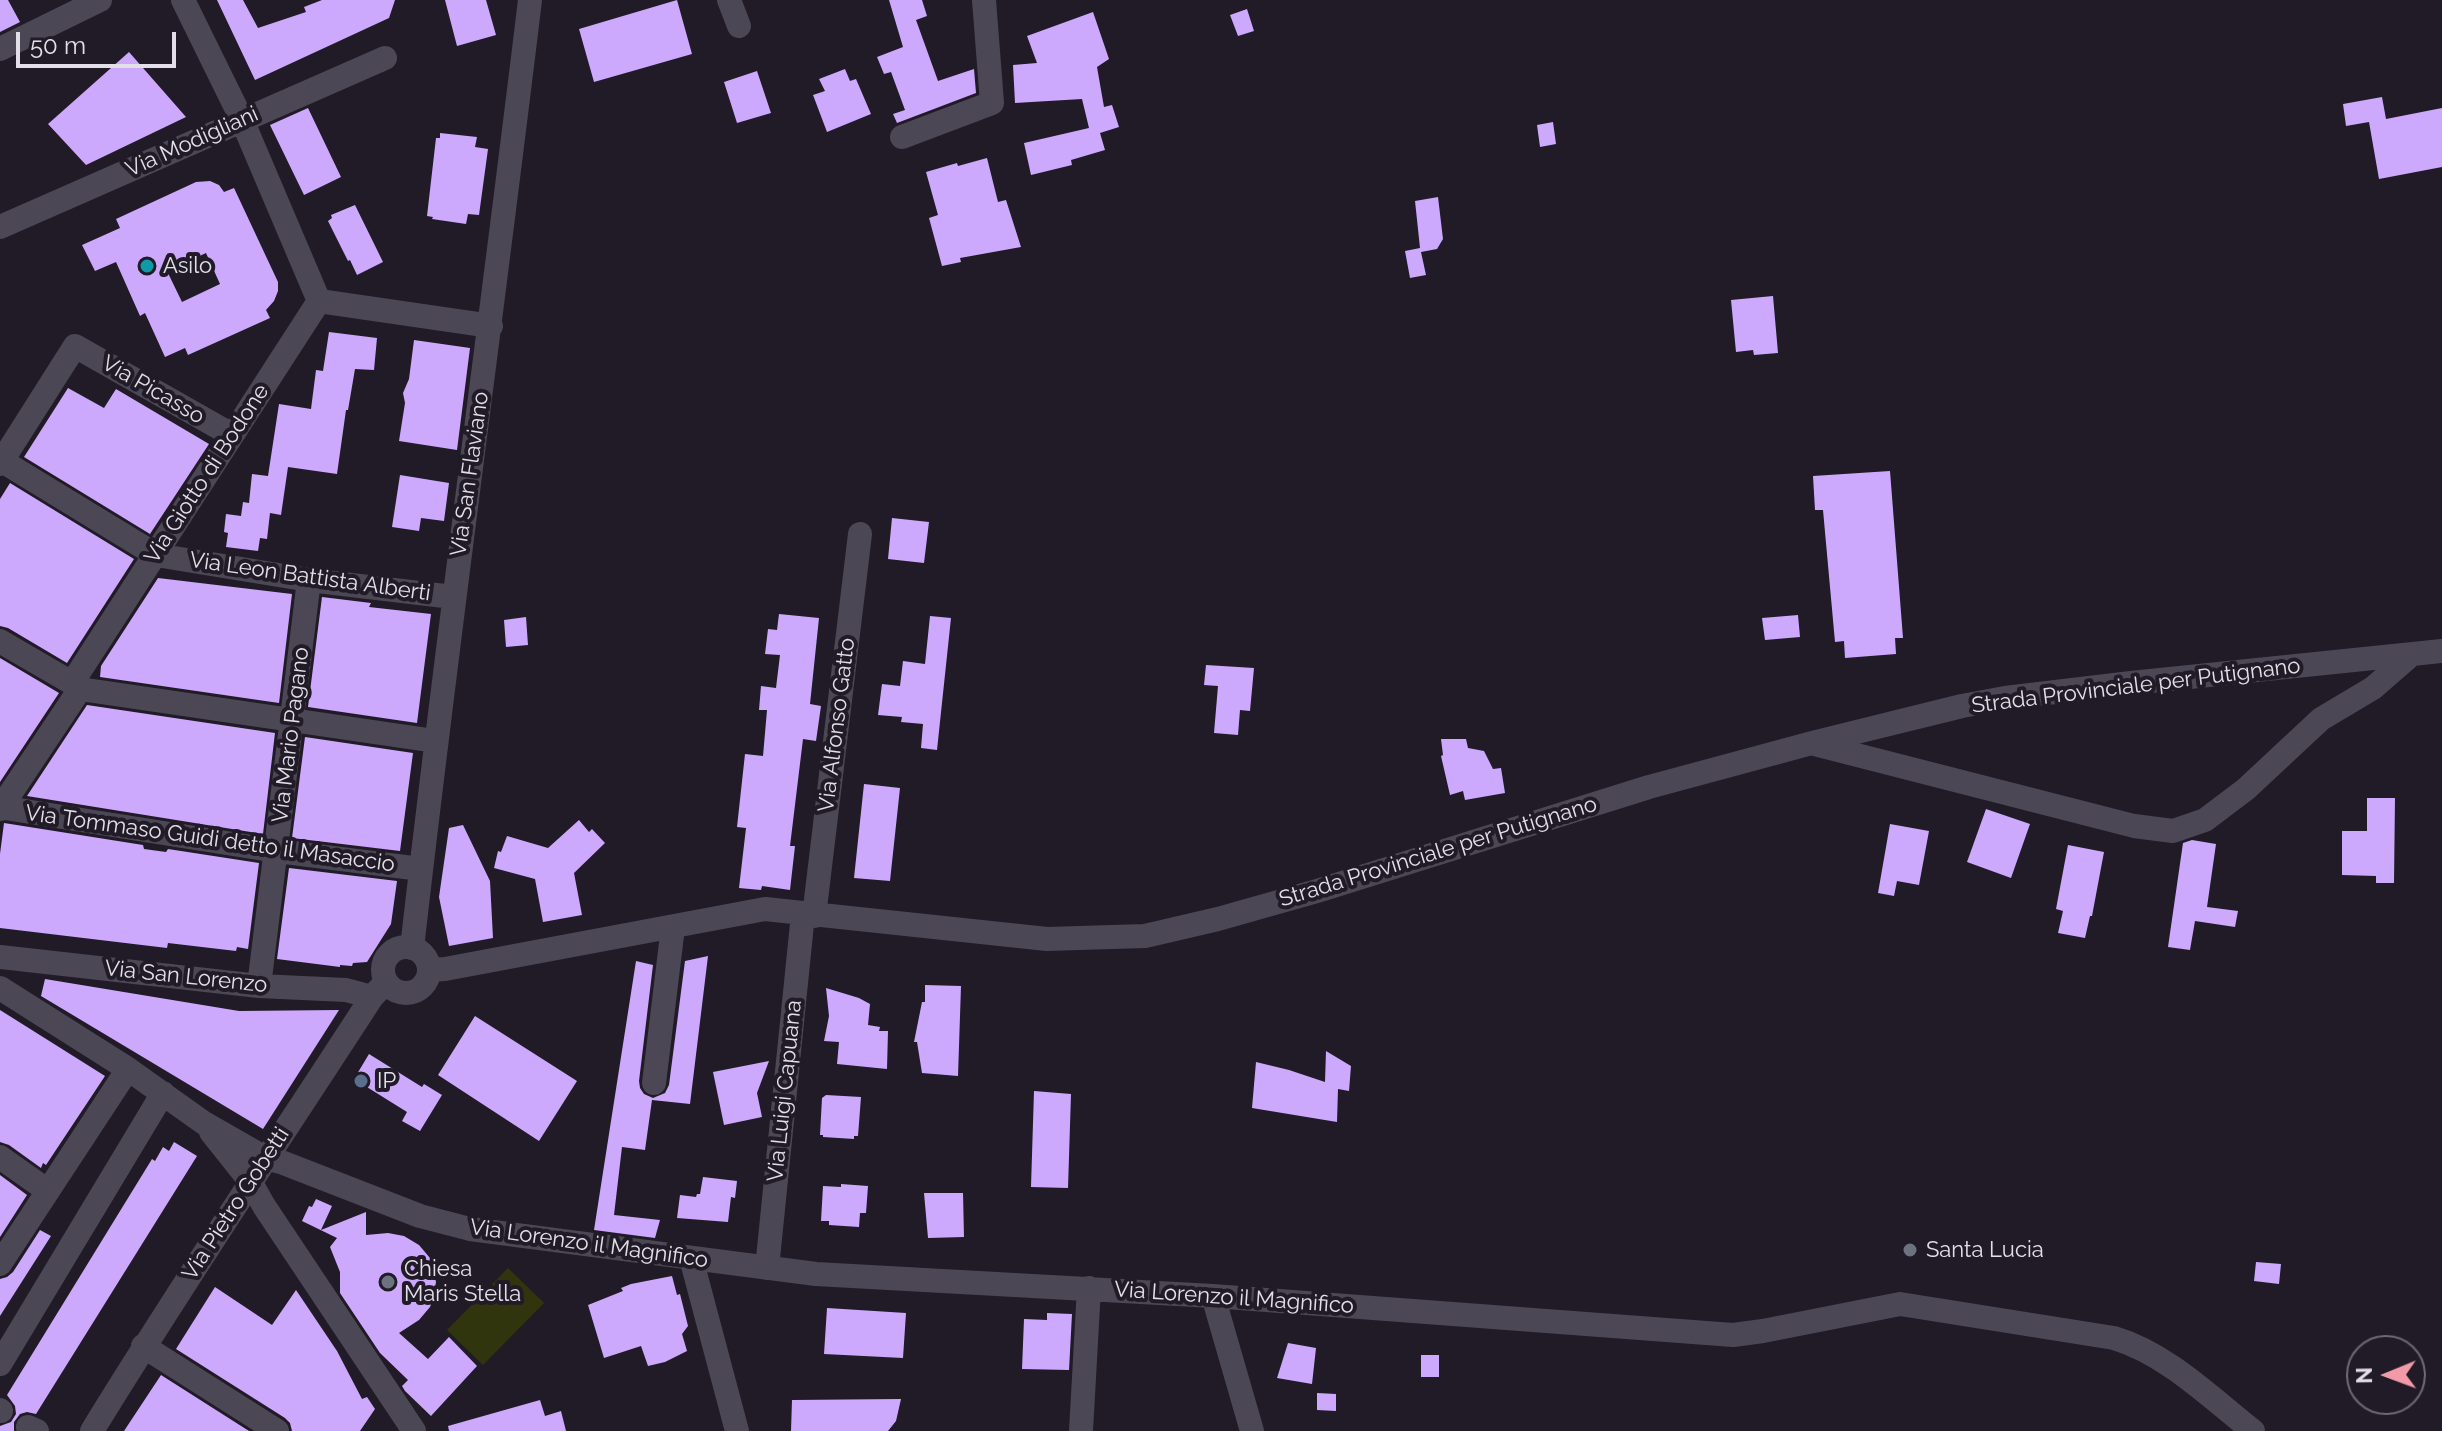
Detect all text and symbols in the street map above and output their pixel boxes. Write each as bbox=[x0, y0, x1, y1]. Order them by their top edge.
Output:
scale bar bbox=[20, 16, 180, 66]
text: 50 m bbox=[30, 31, 86, 60]
street label: Via Modigliani bbox=[122, 101, 262, 183]
place label: Asilo bbox=[163, 253, 212, 279]
marker: Asilo bbox=[138, 257, 156, 275]
street label: Via Picasso bbox=[97, 350, 209, 430]
street label: Via Giotto di Bodone bbox=[139, 379, 275, 569]
street label: Via San Flaviano bbox=[445, 390, 495, 558]
street label: Via Leon Battista Alberti bbox=[188, 547, 432, 607]
street label: Via Alfonso Gatto bbox=[813, 636, 861, 814]
street label: Via Mario Pagano bbox=[267, 646, 315, 824]
street label: Strada Provinciale per Putignano bbox=[1970, 653, 2302, 719]
street label: Strada Provinciale per Putignano bbox=[1276, 791, 1600, 913]
street label: Via Tommaso Guidi detto il Masaccio bbox=[24, 800, 396, 878]
street label: Via San Lorenzo bbox=[103, 955, 269, 999]
street label: Via Luigi Capuana bbox=[762, 999, 808, 1183]
place label: IP bbox=[377, 1068, 396, 1094]
marker: IP bbox=[352, 1072, 370, 1090]
street label: Via Pietro Gobetti bbox=[177, 1123, 295, 1285]
street label: Via Lorenzo il Magnifico bbox=[468, 1214, 710, 1274]
place label: Santa Lucia bbox=[1926, 1237, 2044, 1263]
marker: Santa Lucia bbox=[1901, 1241, 1919, 1259]
place label: Chiesa Maris Stella bbox=[404, 1256, 521, 1308]
marker: Chiesa Maris Stella bbox=[379, 1273, 397, 1291]
street label: Via Lorenzo il Magnifico bbox=[1113, 1276, 1355, 1320]
north arrow bbox=[2346, 1335, 2426, 1415]
text: N bbox=[2351, 1367, 2377, 1384]

